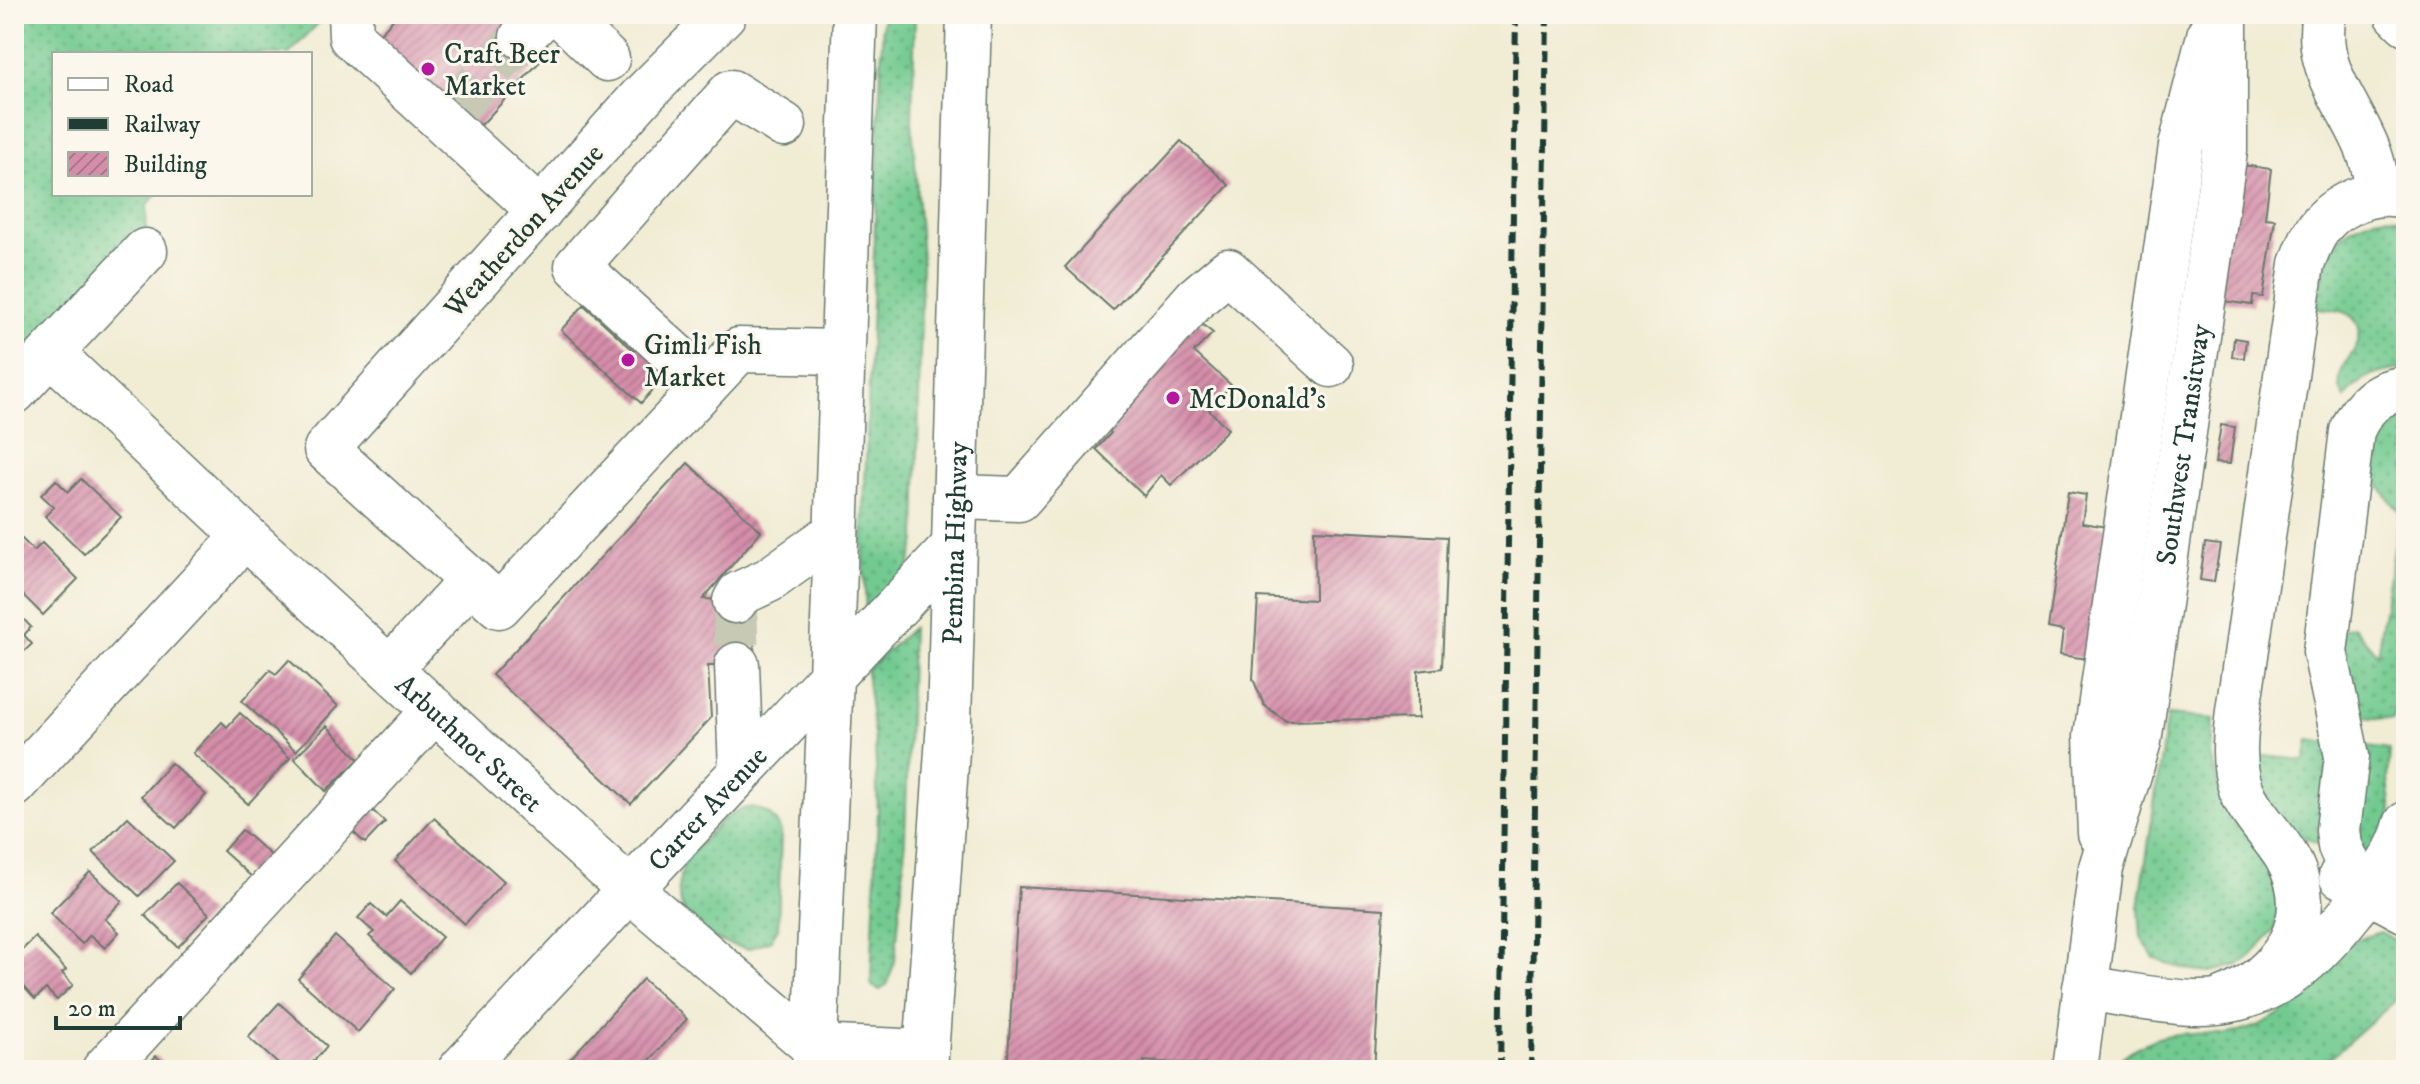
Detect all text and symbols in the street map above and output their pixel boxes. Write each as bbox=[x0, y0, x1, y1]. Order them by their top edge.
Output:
place label: Craft Beer Market bbox=[444, 37, 561, 104]
legend bbox=[52, 52, 312, 196]
marker: Craft Beer Market bbox=[419, 60, 437, 78]
text: Road bbox=[124, 70, 174, 100]
text: Railway bbox=[124, 110, 201, 140]
street label: Weatherdon Avenue bbox=[436, 137, 611, 326]
text: Building bbox=[124, 150, 207, 180]
street label: Southwest Transitway bbox=[2149, 321, 2219, 567]
place label: Gimli Fish Market bbox=[644, 328, 762, 395]
marker: Gimli Fish Market bbox=[619, 351, 637, 369]
place label: McDonald's bbox=[1189, 382, 1326, 417]
marker: McDonald's bbox=[1164, 389, 1182, 407]
street label: Pembina Highway bbox=[935, 440, 976, 645]
street label: Arbuthnot Street bbox=[388, 667, 550, 820]
street label: Carter Avenue bbox=[641, 739, 775, 879]
scale bar bbox=[56, 980, 180, 1030]
text: 20 m bbox=[68, 994, 116, 1024]

